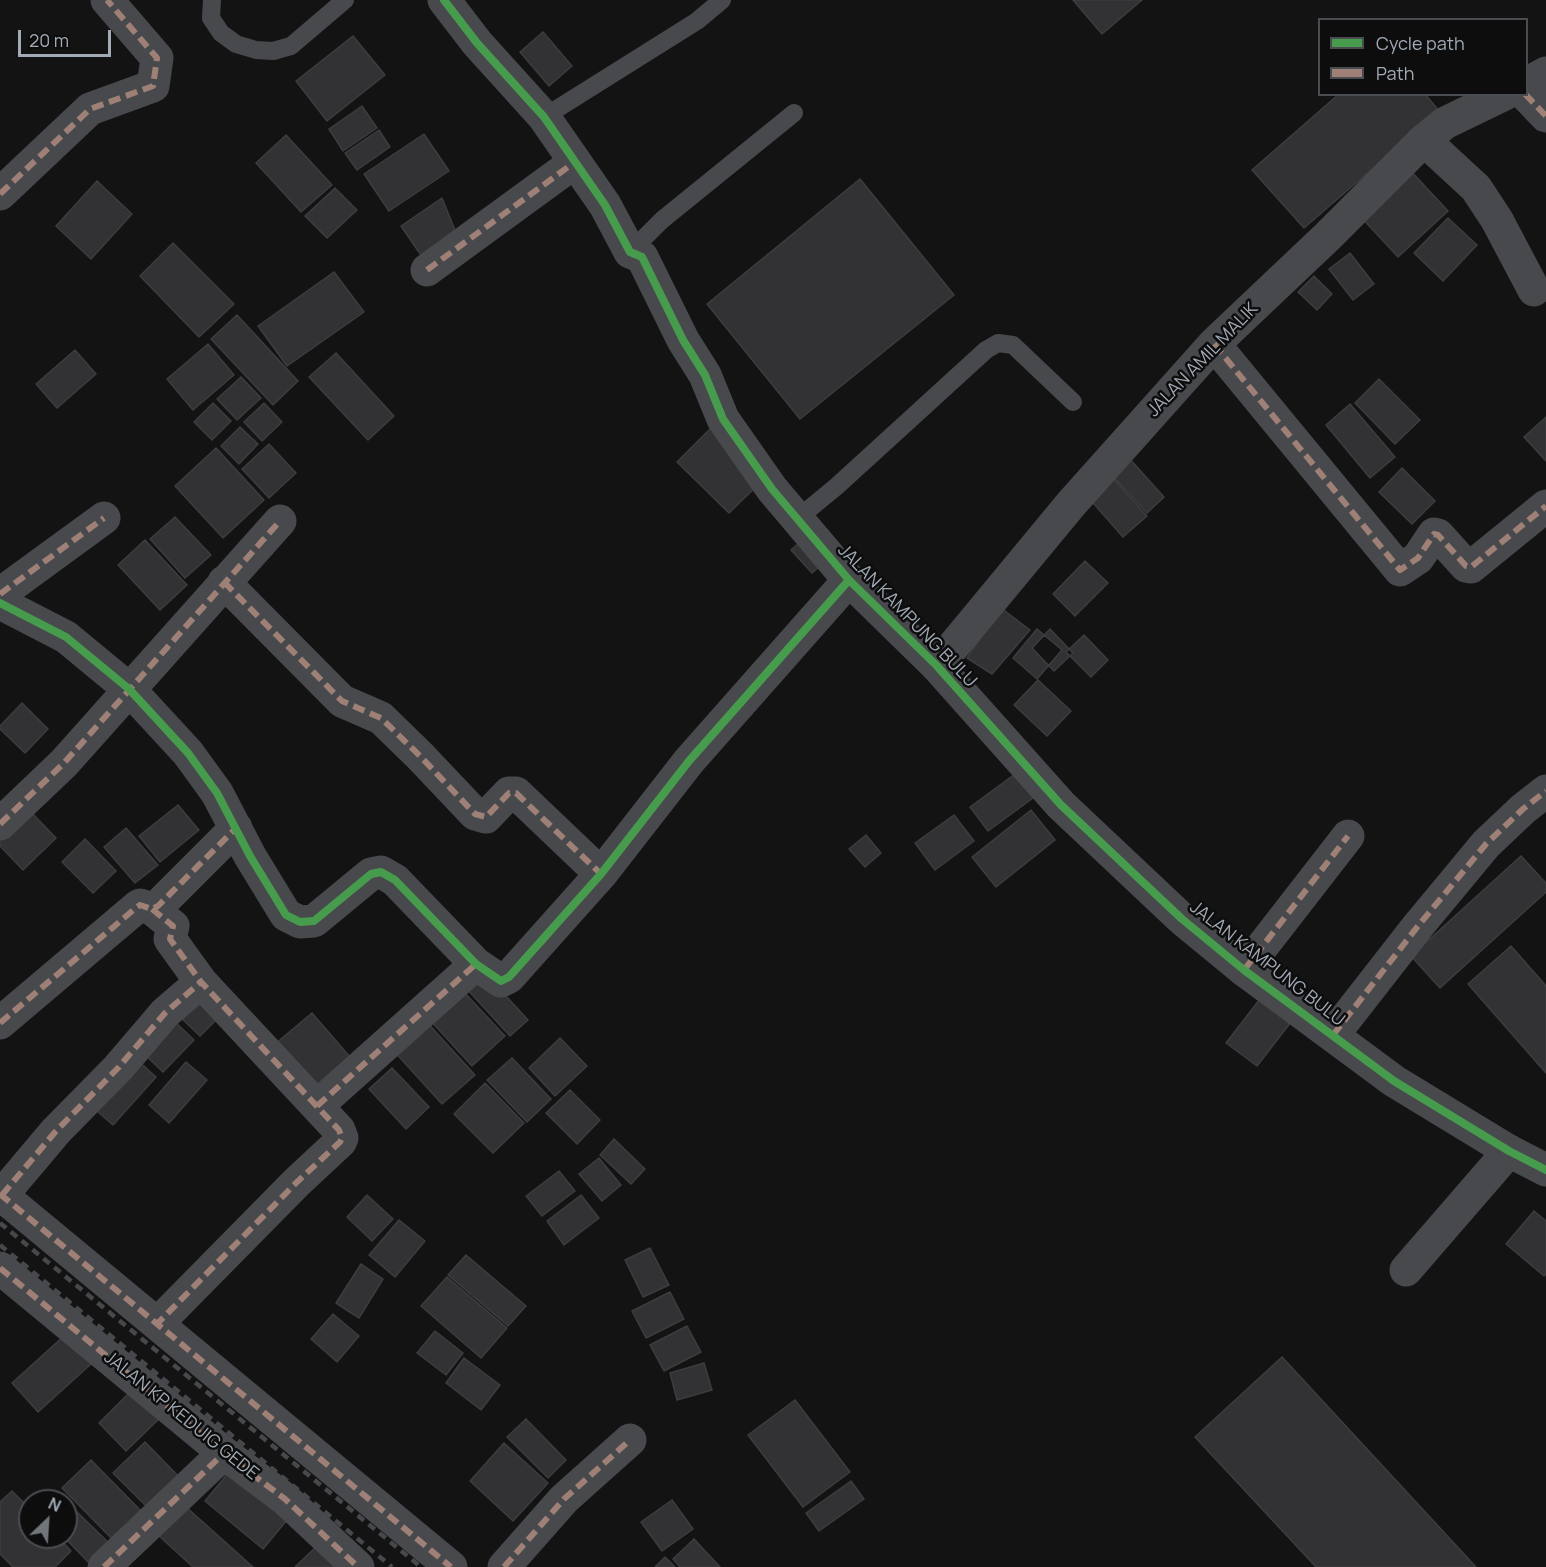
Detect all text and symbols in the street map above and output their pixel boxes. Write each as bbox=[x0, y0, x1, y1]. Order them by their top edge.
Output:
scale bar bbox=[21, 18, 114, 56]
legend bbox=[1318, 18, 1528, 96]
text: 20 m bbox=[29, 28, 69, 52]
text: Cycle path bbox=[1376, 31, 1465, 55]
text: Path bbox=[1376, 61, 1414, 85]
street label: JALAN AMIL MALIK bbox=[1143, 299, 1263, 421]
street label: JALAN KAMPUNG BULU bbox=[833, 540, 981, 692]
street label: JALAN KAMPUNG BULU bbox=[1185, 897, 1349, 1031]
street label: JALAN KP KEDUIG GEDE bbox=[99, 1347, 263, 1485]
north arrow bbox=[18, 1489, 78, 1549]
text: N bbox=[45, 1492, 65, 1517]

